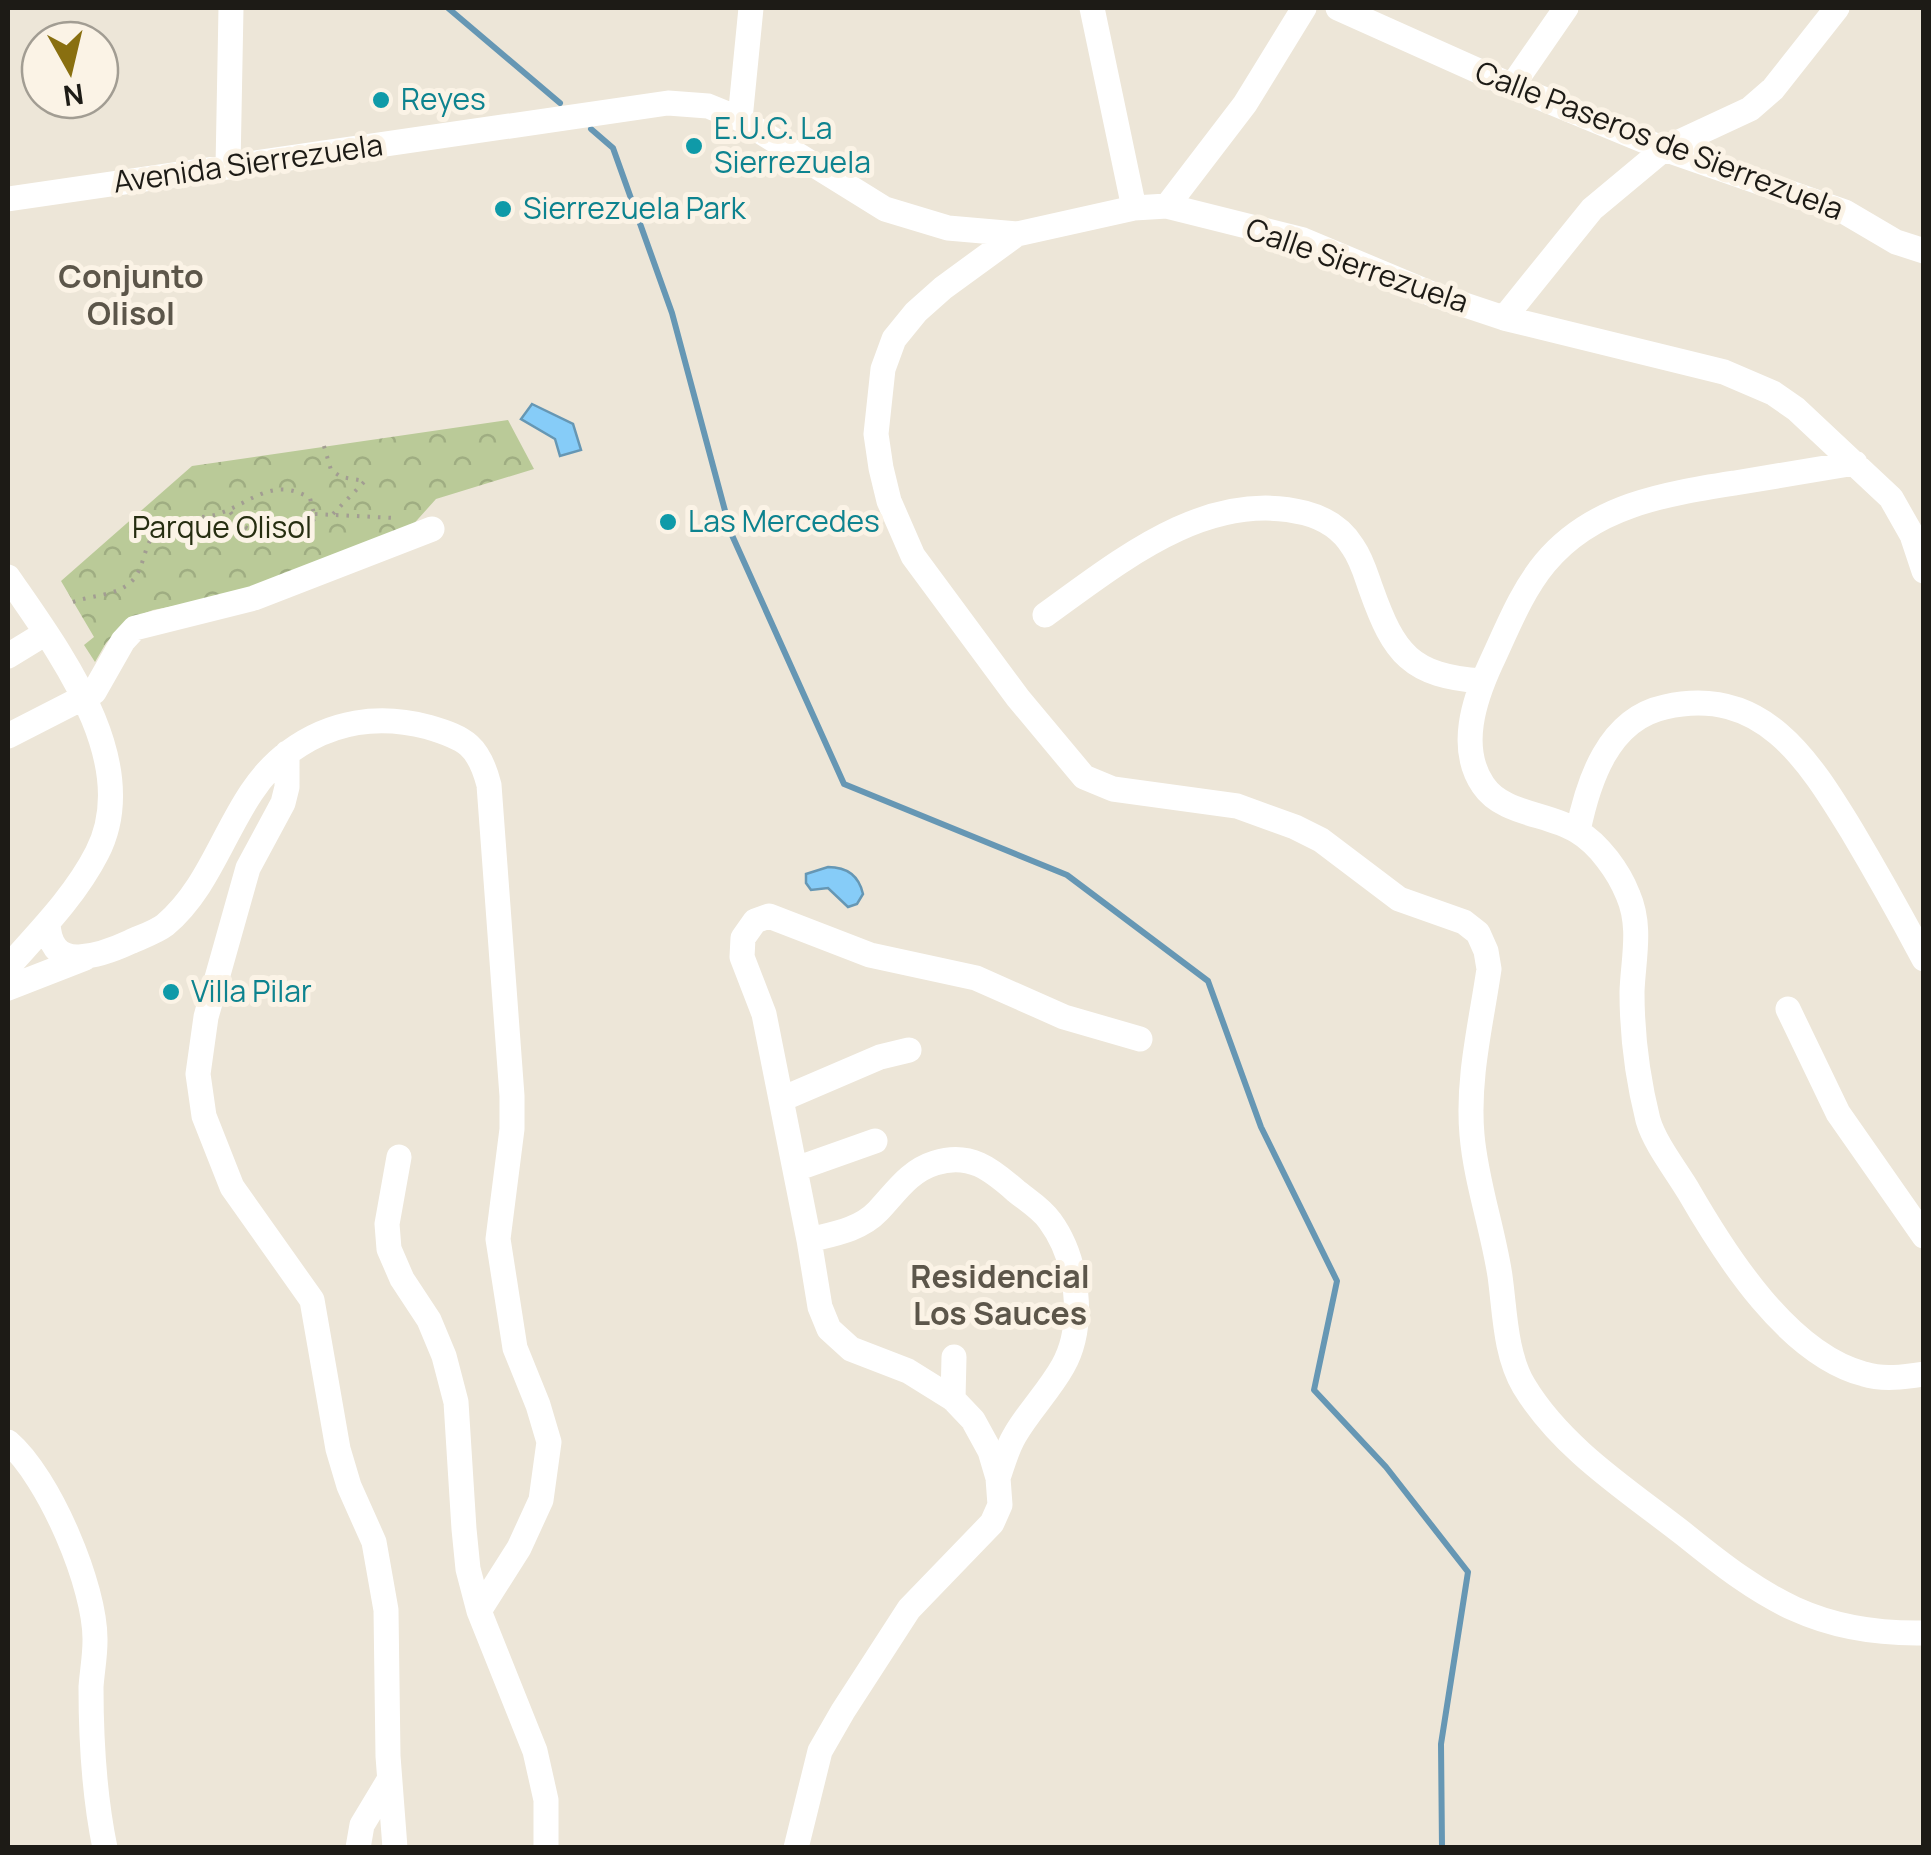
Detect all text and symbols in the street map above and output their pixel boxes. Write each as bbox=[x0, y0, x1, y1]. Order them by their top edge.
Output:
north arrow bbox=[20, 20, 120, 120]
street label: Calle Paseros de Sierrezuela bbox=[1470, 50, 1849, 229]
text: N bbox=[61, 76, 86, 116]
place label: Reyes bbox=[401, 78, 486, 119]
marker: Reyes bbox=[370, 89, 392, 111]
place label: E.U.C. La Sierrezuela bbox=[714, 107, 871, 182]
street label: Avenida Sierrezuela bbox=[110, 123, 385, 202]
marker: E.U.C. La Sierrezuela bbox=[683, 135, 705, 157]
place label: Sierrezuela Park bbox=[523, 187, 747, 228]
marker: Sierrezuela Park bbox=[492, 198, 514, 220]
street label: Calle Sierrezuela bbox=[1241, 207, 1474, 322]
district label: Conjunto Olisol bbox=[58, 254, 204, 335]
place label: Las Mercedes bbox=[688, 500, 880, 541]
park label: Parque Olisol bbox=[132, 506, 312, 547]
marker: Las Mercedes bbox=[657, 511, 679, 533]
place label: Villa Pilar bbox=[191, 970, 312, 1011]
marker: Villa Pilar bbox=[160, 981, 182, 1003]
district label: Residencial Los Sauces bbox=[910, 1254, 1090, 1335]

